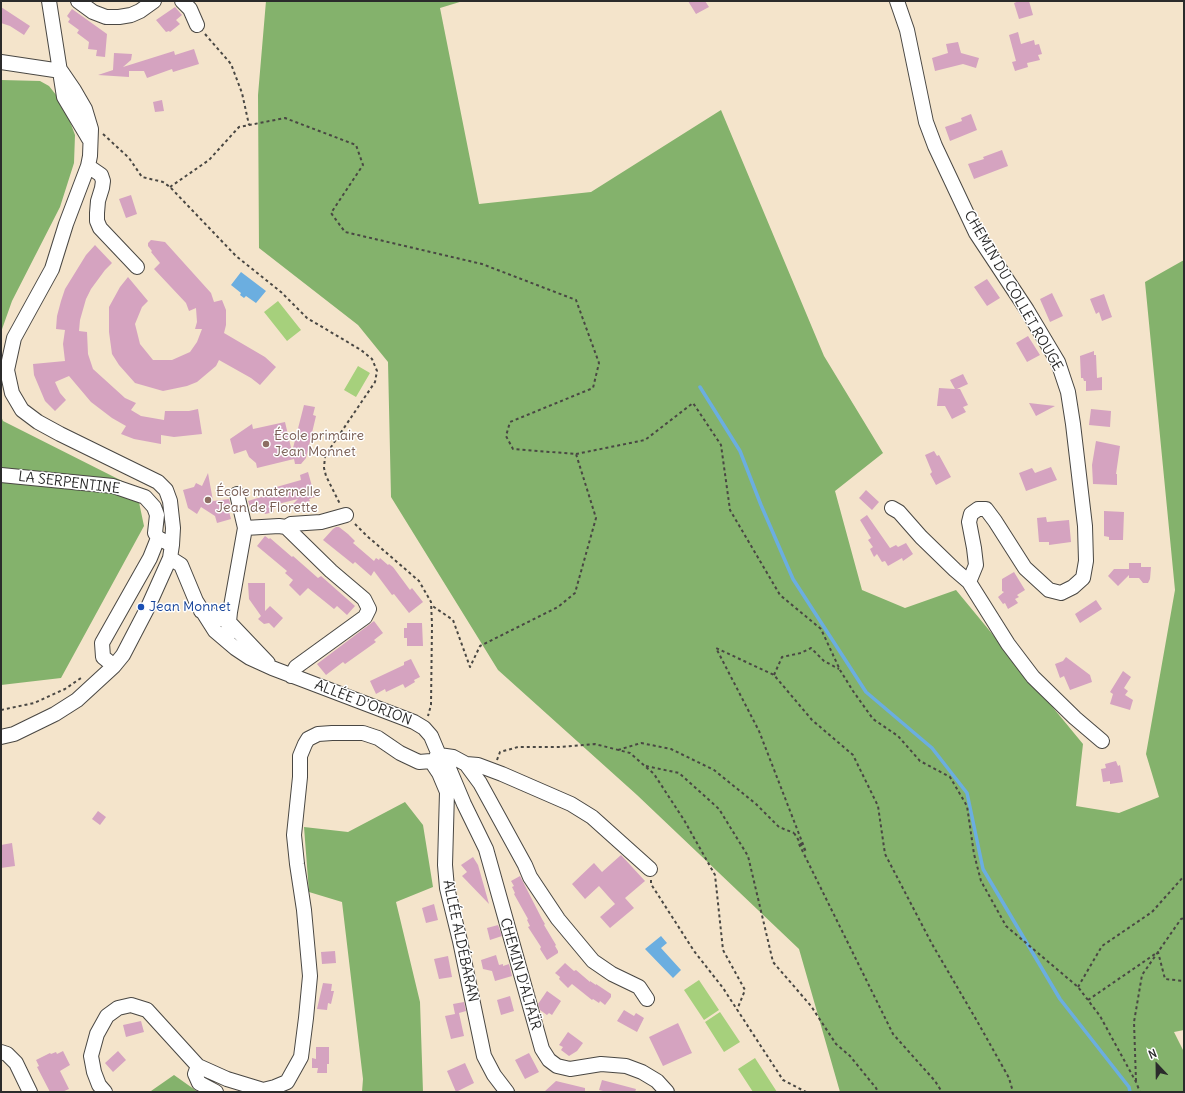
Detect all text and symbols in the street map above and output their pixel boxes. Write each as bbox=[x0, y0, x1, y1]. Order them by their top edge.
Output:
street label: CHEMIN DU COLLET ROUGE bbox=[960, 208, 1066, 374]
place label: École primaire Jean Monnet bbox=[274, 428, 364, 460]
marker: École primaire Jean Monnet bbox=[261, 439, 271, 449]
street label: LA SERPENTINE bbox=[17, 468, 121, 498]
place label: École maternelle Jean de Florette bbox=[216, 484, 320, 516]
marker: École maternelle Jean de Florette bbox=[203, 495, 213, 505]
place label: Jean Monnet bbox=[149, 599, 231, 615]
marker: Jean Monnet bbox=[136, 602, 146, 612]
street label: ALLÉE D'ORION bbox=[312, 677, 414, 729]
street label: ALLÉE ALDÉBARAN bbox=[439, 878, 481, 1004]
street label: CHEMIN D'ALTAÏR bbox=[496, 916, 544, 1032]
north arrow bbox=[1137, 1045, 1177, 1085]
text: N bbox=[1146, 1046, 1159, 1062]

